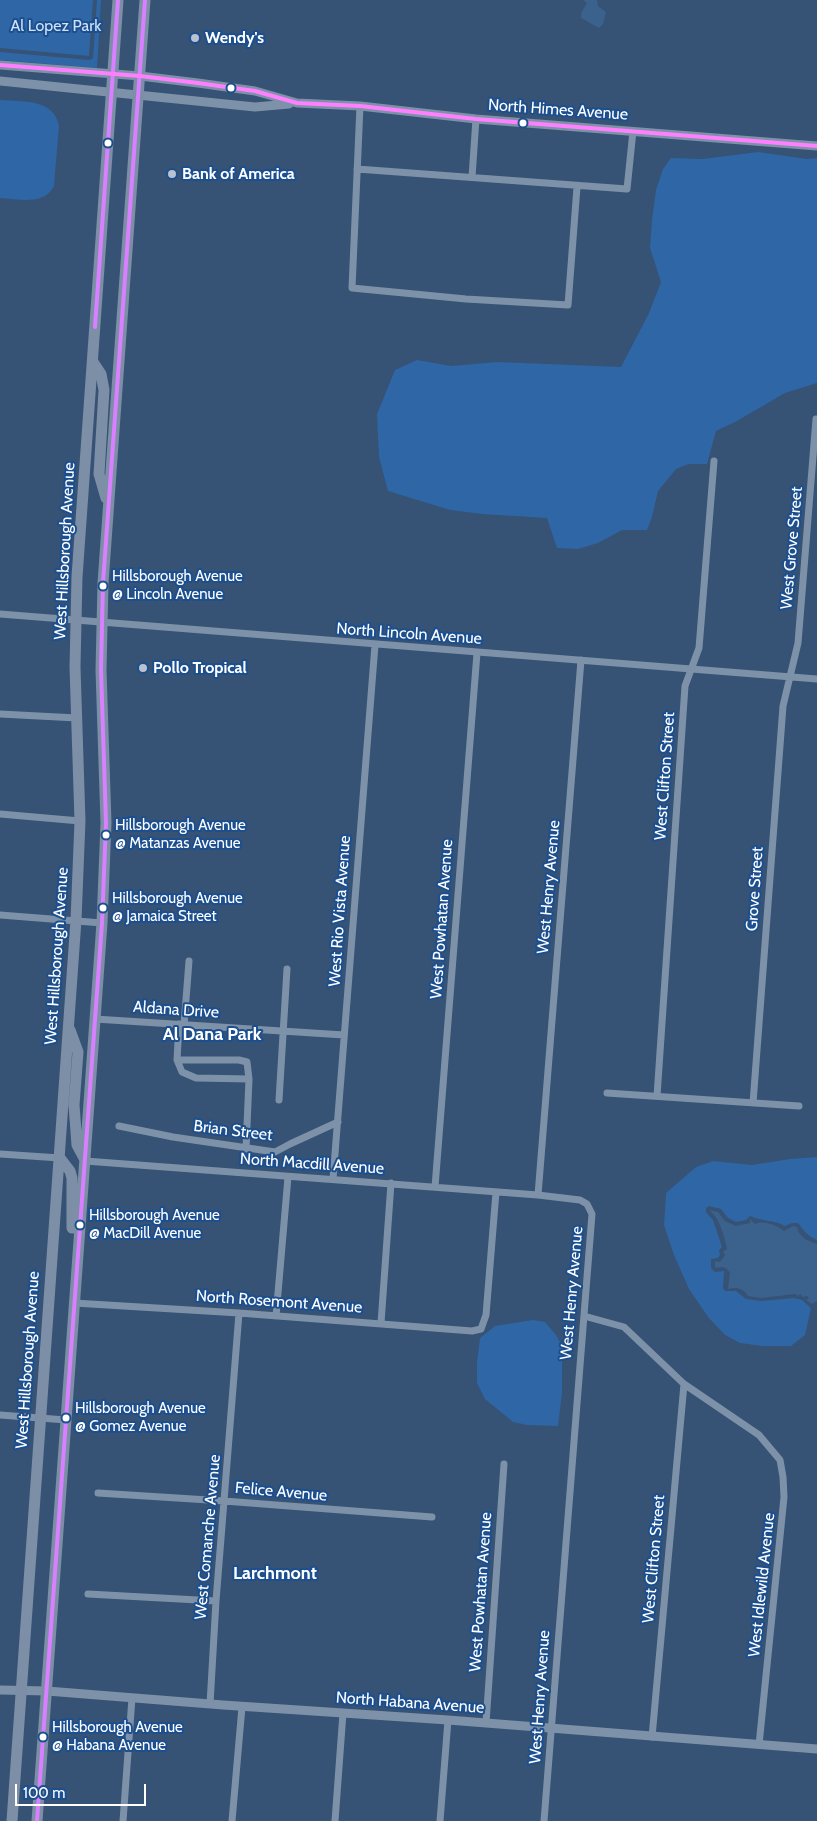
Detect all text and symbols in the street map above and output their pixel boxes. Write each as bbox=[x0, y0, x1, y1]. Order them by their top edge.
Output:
park label: Al Lopez Park bbox=[11, 16, 101, 36]
place label: Wendy's bbox=[205, 28, 264, 48]
marker: Wendy's bbox=[189, 32, 201, 44]
unlabelled marker bbox=[226, 83, 236, 93]
street label: North Himes Avenue bbox=[487, 96, 629, 124]
unlabelled marker bbox=[518, 118, 528, 128]
unlabelled marker bbox=[103, 138, 113, 148]
place label: Bank of America bbox=[182, 164, 295, 184]
marker: Bank of America bbox=[166, 168, 178, 180]
street label: West Hillsborough Avenue bbox=[51, 462, 79, 640]
street label: West Grove Street bbox=[777, 486, 807, 610]
place label: Hillsborough Avenue @ Lincoln Avenue bbox=[112, 568, 243, 603]
marker: Hillsborough Avenue @ Lincoln Avenue bbox=[98, 581, 108, 591]
street label: North Lincoln Avenue bbox=[336, 619, 482, 649]
place label: Pollo Tropical bbox=[153, 658, 247, 678]
marker: Pollo Tropical bbox=[137, 662, 149, 674]
street label: West Clifton Street bbox=[651, 711, 679, 841]
place label: Hillsborough Avenue @ Matanzas Avenue bbox=[115, 817, 246, 852]
street label: West Henry Avenue bbox=[534, 819, 564, 955]
marker: Hillsborough Avenue @ Matanzas Avenue bbox=[101, 830, 111, 840]
street label: West Rio Vista Avenue bbox=[325, 835, 355, 987]
street label: West Powhatan Avenue bbox=[427, 838, 457, 1000]
street label: Grove Street bbox=[742, 846, 768, 932]
street label: West Hillsborough Avenue bbox=[41, 867, 73, 1045]
place label: Hillsborough Avenue @ Jamaica Street bbox=[112, 890, 243, 925]
marker: Hillsborough Avenue @ Jamaica Street bbox=[98, 903, 108, 913]
street label: Aldana Drive bbox=[132, 997, 220, 1023]
district label: Al Dana Park bbox=[163, 1024, 261, 1046]
street label: Brian Street bbox=[193, 1117, 273, 1145]
street label: North Macdill Avenue bbox=[239, 1149, 385, 1179]
place label: Hillsborough Avenue @ MacDill Avenue bbox=[89, 1207, 220, 1242]
marker: Hillsborough Avenue @ MacDill Avenue bbox=[75, 1220, 85, 1230]
street label: West Henry Avenue bbox=[557, 1225, 587, 1361]
street label: West Hillsborough Avenue bbox=[12, 1271, 44, 1449]
street label: North Rosemont Avenue bbox=[195, 1287, 363, 1317]
place label: Hillsborough Avenue @ Gomez Avenue bbox=[75, 1400, 206, 1435]
marker: Hillsborough Avenue @ Gomez Avenue bbox=[61, 1413, 71, 1423]
street label: West Comanche Avenue bbox=[191, 1454, 225, 1620]
street label: Felice Avenue bbox=[234, 1478, 328, 1506]
street label: West Clifton Street bbox=[639, 1494, 669, 1624]
street label: West Powhatan Avenue bbox=[466, 1511, 496, 1673]
street label: West Idlewild Avenue bbox=[745, 1512, 779, 1658]
district label: Larchmont bbox=[233, 1563, 317, 1585]
street label: West Henry Avenue bbox=[526, 1629, 554, 1765]
street label: North Habana Avenue bbox=[335, 1688, 485, 1718]
place label: Hillsborough Avenue @ Habana Avenue bbox=[52, 1719, 183, 1754]
marker: Hillsborough Avenue @ Habana Avenue bbox=[38, 1732, 48, 1742]
scale bar bbox=[18, 1774, 149, 1806]
text: 100 m bbox=[23, 1784, 65, 1802]

